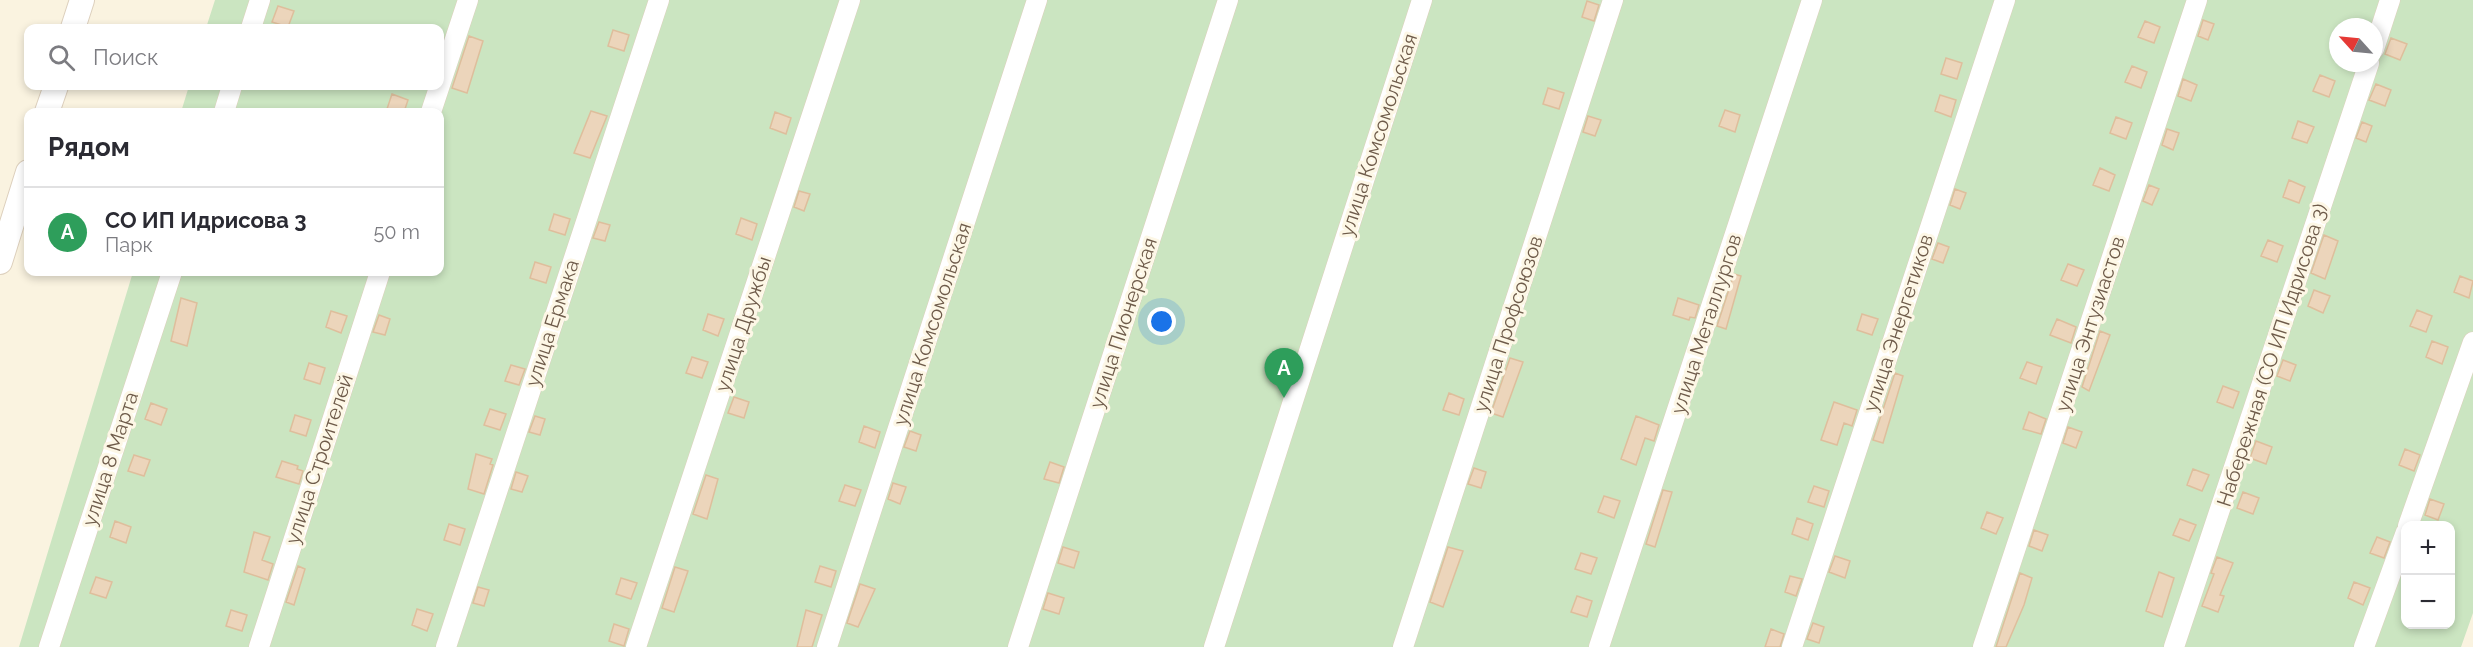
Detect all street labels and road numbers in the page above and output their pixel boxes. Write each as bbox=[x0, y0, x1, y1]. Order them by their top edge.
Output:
street label: улица Комсомольская bbox=[1334, 30, 1422, 240]
street label: Набережная (СО ИП Идрисова 3) bbox=[2212, 200, 2332, 510]
street label: улица Комсомольская bbox=[888, 219, 976, 429]
street label: улица Металлургов bbox=[1666, 231, 1746, 417]
street label: улица Энергетиков bbox=[1858, 231, 1938, 415]
street label: улица Профсоюзов bbox=[1468, 233, 1548, 415]
street label: улица Энтузиастов bbox=[2050, 233, 2130, 415]
street label: улица Пионерская bbox=[1084, 235, 1162, 411]
street label: улица Дружбы bbox=[710, 253, 776, 395]
street label: улица Ермака bbox=[520, 256, 584, 390]
street label: улица Строителей bbox=[280, 371, 358, 547]
street label: улица 8 Марта bbox=[77, 389, 143, 529]

